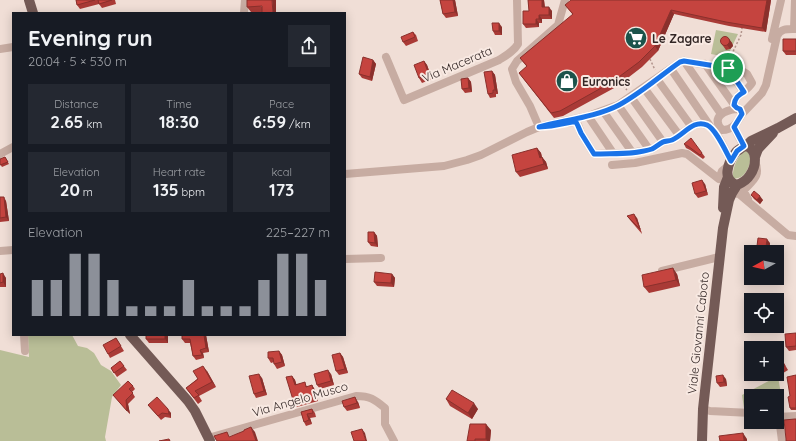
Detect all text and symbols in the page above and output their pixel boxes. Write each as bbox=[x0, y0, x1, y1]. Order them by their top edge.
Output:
text: Evening run bbox=[28, 24, 153, 52]
button: share bbox=[288, 25, 330, 67]
supermarket icon: Le Zagare bbox=[623, 25, 649, 51]
place label: Le Zagare bbox=[652, 31, 712, 46]
street label: Via Macerata bbox=[420, 43, 494, 85]
pin bbox=[711, 51, 745, 85]
text: 20:04 · 5 × 530 m bbox=[28, 53, 127, 69]
icon: arrive bbox=[717, 57, 739, 79]
shop icon: Euronics bbox=[554, 68, 580, 94]
place label: Euronics bbox=[582, 74, 630, 89]
text: Distance bbox=[54, 97, 98, 111]
text: Time bbox=[166, 97, 192, 111]
text: Pace bbox=[269, 97, 294, 111]
text: 2.65 bbox=[50, 111, 83, 132]
text: 18:30 bbox=[159, 111, 199, 132]
text: 6:59 bbox=[253, 111, 286, 132]
text: km bbox=[83, 117, 102, 131]
text: /km bbox=[286, 117, 311, 131]
text: Elevation bbox=[53, 165, 100, 179]
text: Heart rate bbox=[153, 165, 205, 179]
text: kcal bbox=[271, 165, 292, 179]
text: 20 bbox=[60, 179, 80, 200]
text: 135 bbox=[153, 179, 179, 200]
text: 173 bbox=[269, 179, 294, 200]
text: m bbox=[80, 185, 93, 199]
text: bpm bbox=[179, 185, 205, 199]
text: Elevation bbox=[28, 224, 83, 240]
text: 225–227 m bbox=[266, 224, 330, 240]
north arrow bbox=[744, 245, 784, 285]
map controls bbox=[744, 245, 784, 429]
street label: Viale Giovanni Caboto bbox=[684, 271, 712, 395]
button: locate bbox=[744, 293, 784, 333]
button: + bbox=[744, 341, 784, 381]
street label: Via Angelo Musco bbox=[250, 378, 350, 420]
button: − bbox=[744, 389, 784, 429]

